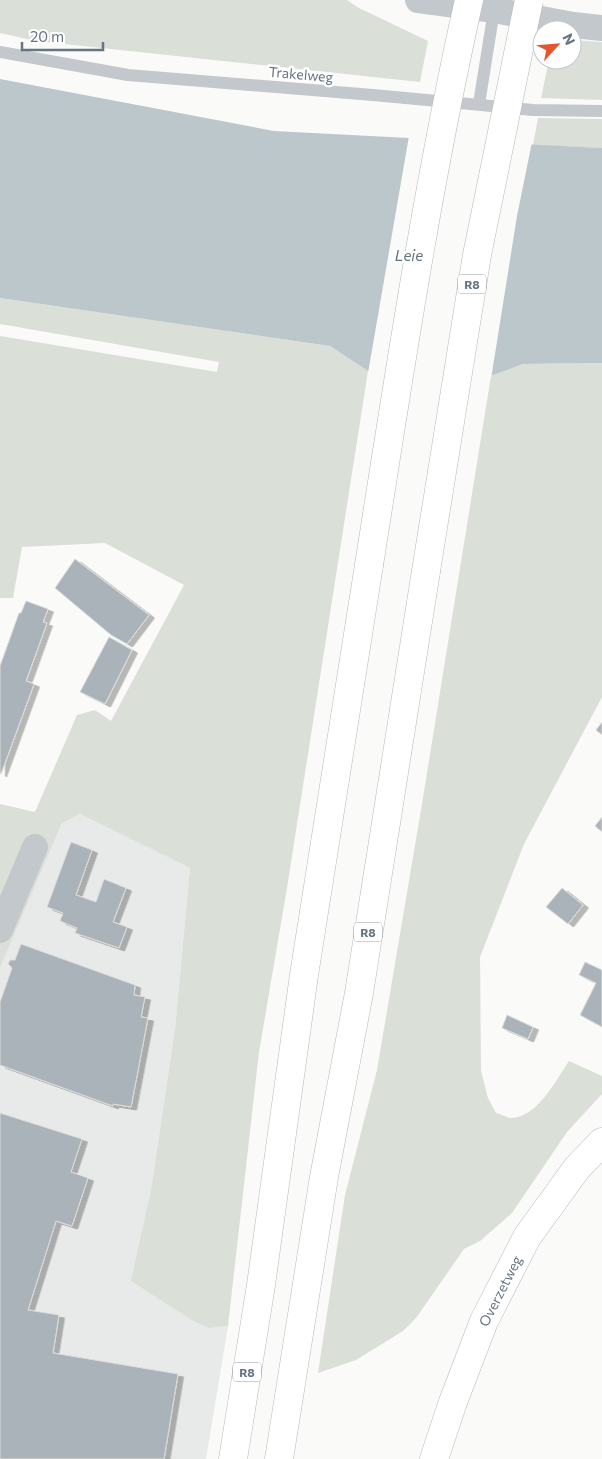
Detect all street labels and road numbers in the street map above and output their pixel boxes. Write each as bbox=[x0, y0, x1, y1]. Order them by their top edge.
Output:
street label: Trakelweg bbox=[268, 63, 334, 85]
road number: R8 bbox=[458, 274, 486, 294]
road number: R8 bbox=[354, 922, 382, 942]
street label: Overzetweg bbox=[474, 1252, 525, 1329]
road number: R8 bbox=[233, 1362, 261, 1381]

